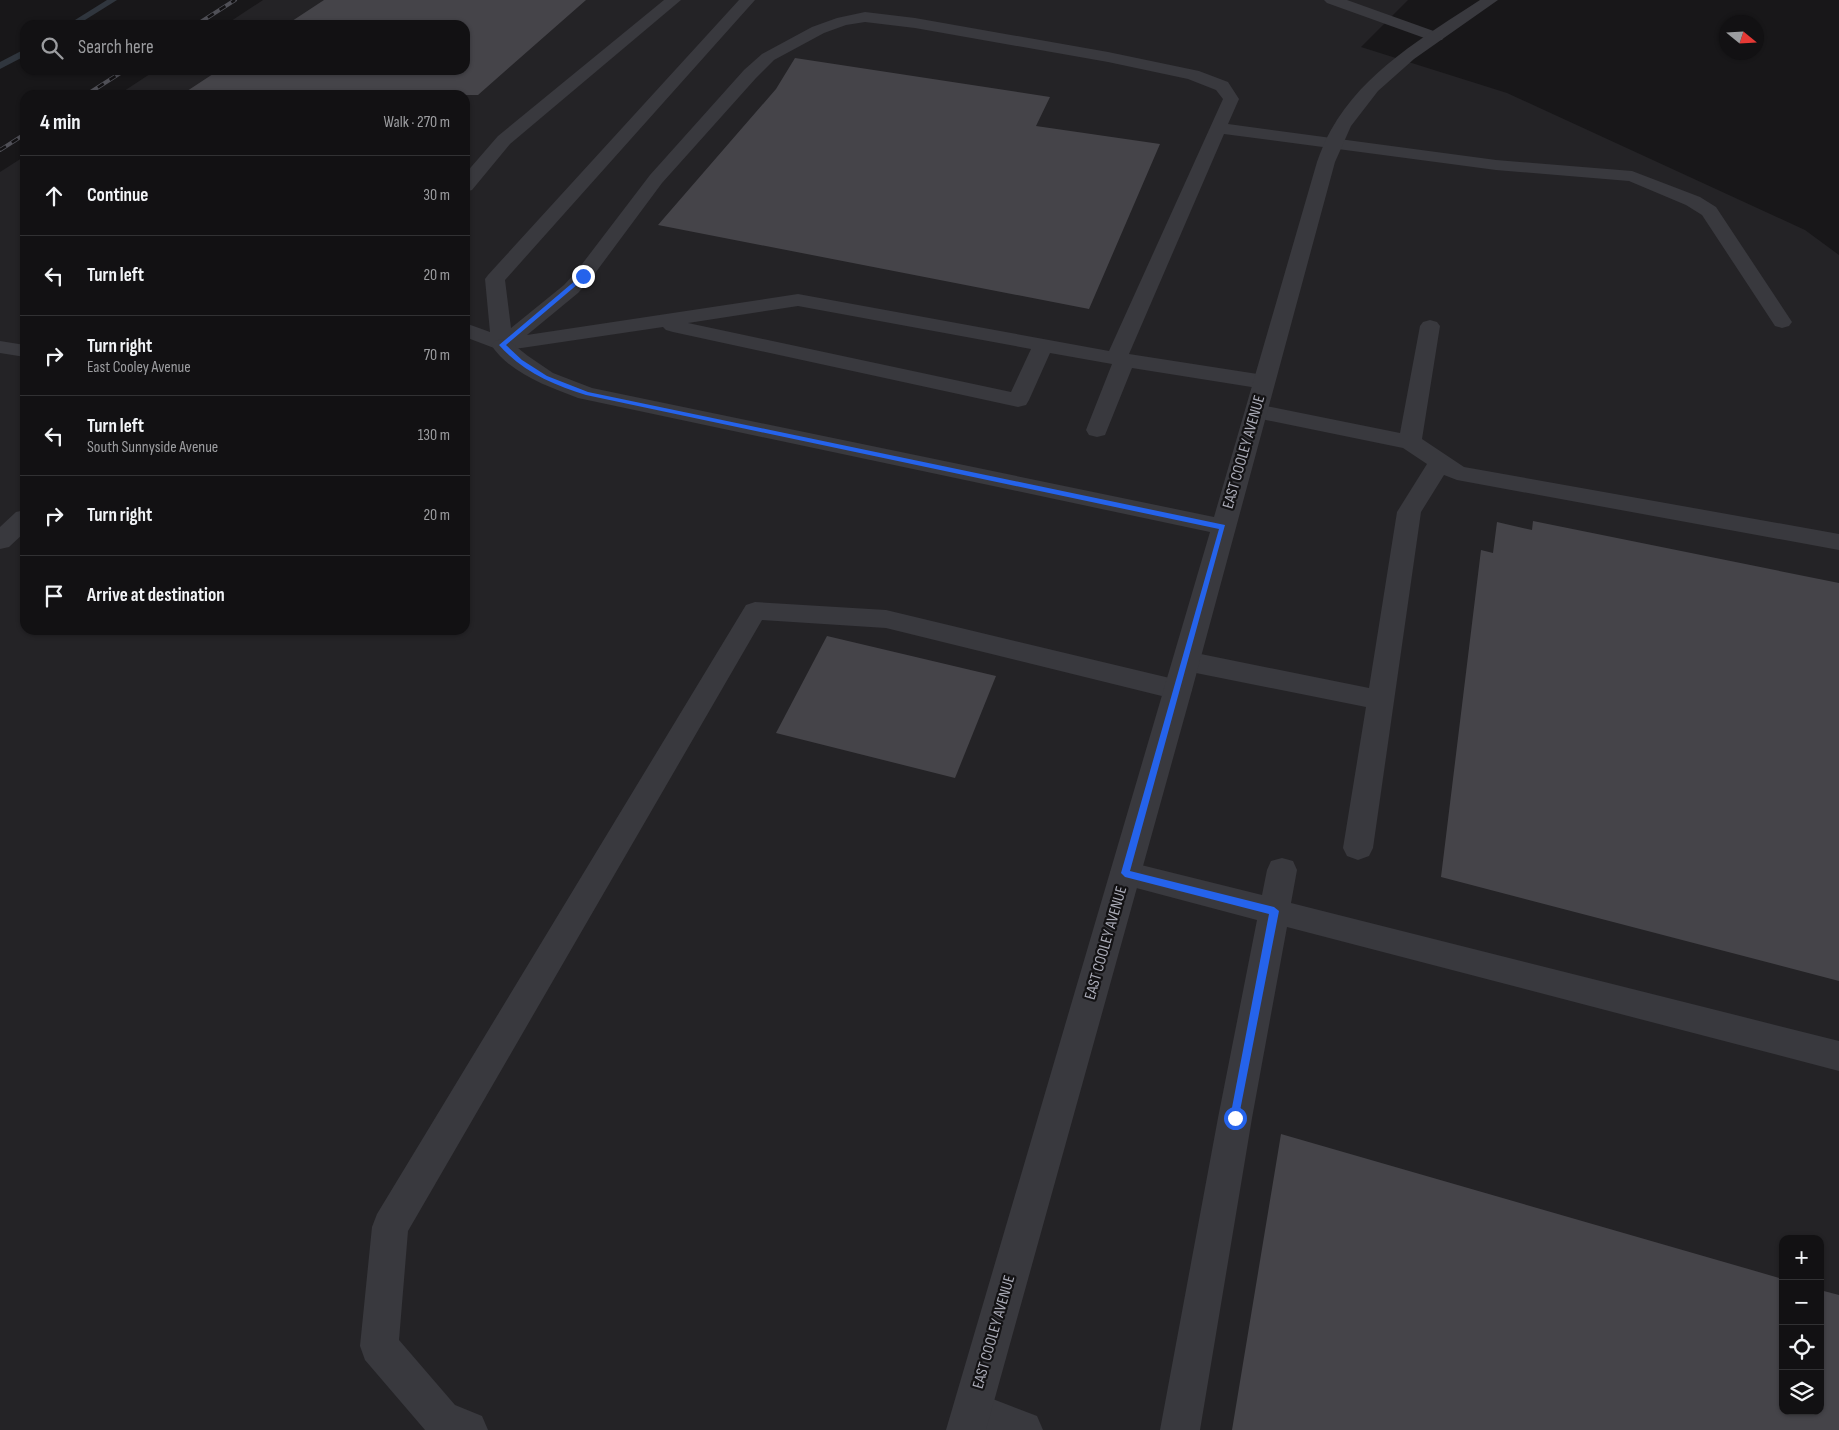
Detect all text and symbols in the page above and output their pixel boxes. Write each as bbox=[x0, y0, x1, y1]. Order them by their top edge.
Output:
north arrow bbox=[1719, 15, 1764, 60]
search box bbox=[20, 20, 470, 75]
icon: search bbox=[38, 34, 66, 62]
text: Search here bbox=[78, 36, 154, 59]
text: 4 min bbox=[40, 110, 81, 135]
text: Walk · 270 m bbox=[384, 113, 450, 132]
icon: ahead bbox=[40, 182, 68, 210]
text: Continue bbox=[87, 184, 148, 207]
text: 30 m bbox=[423, 186, 450, 205]
icon: left bbox=[40, 262, 68, 290]
text: Turn left bbox=[87, 264, 144, 287]
route end bbox=[572, 265, 595, 288]
text: 20 m bbox=[423, 266, 450, 285]
text: Turn right bbox=[87, 335, 152, 358]
icon: right bbox=[40, 342, 68, 370]
text: 70 m bbox=[424, 346, 450, 365]
text: East Cooley Avenue bbox=[87, 358, 191, 377]
street label: EAST COOLEY AVENUE bbox=[1219, 393, 1269, 511]
text: Turn left bbox=[87, 415, 144, 438]
icon: left bbox=[40, 422, 68, 450]
text: 130 m bbox=[418, 426, 450, 445]
text: South Sunnyside Avenue bbox=[87, 438, 218, 457]
icon: right bbox=[40, 502, 68, 530]
text: Turn right bbox=[87, 504, 152, 527]
text: 20 m bbox=[423, 506, 450, 525]
icon: arrive bbox=[40, 582, 68, 610]
text: Arrive at destination bbox=[87, 584, 225, 607]
street label: EAST COOLEY AVENUE bbox=[1081, 884, 1131, 1002]
route start bbox=[1224, 1107, 1247, 1130]
map controls bbox=[1779, 1235, 1824, 1415]
button: + bbox=[1779, 1235, 1824, 1280]
street label: EAST COOLEY AVENUE bbox=[969, 1273, 1019, 1391]
button: − bbox=[1779, 1280, 1824, 1325]
button: locate bbox=[1779, 1325, 1824, 1370]
button: layers bbox=[1779, 1370, 1824, 1415]

